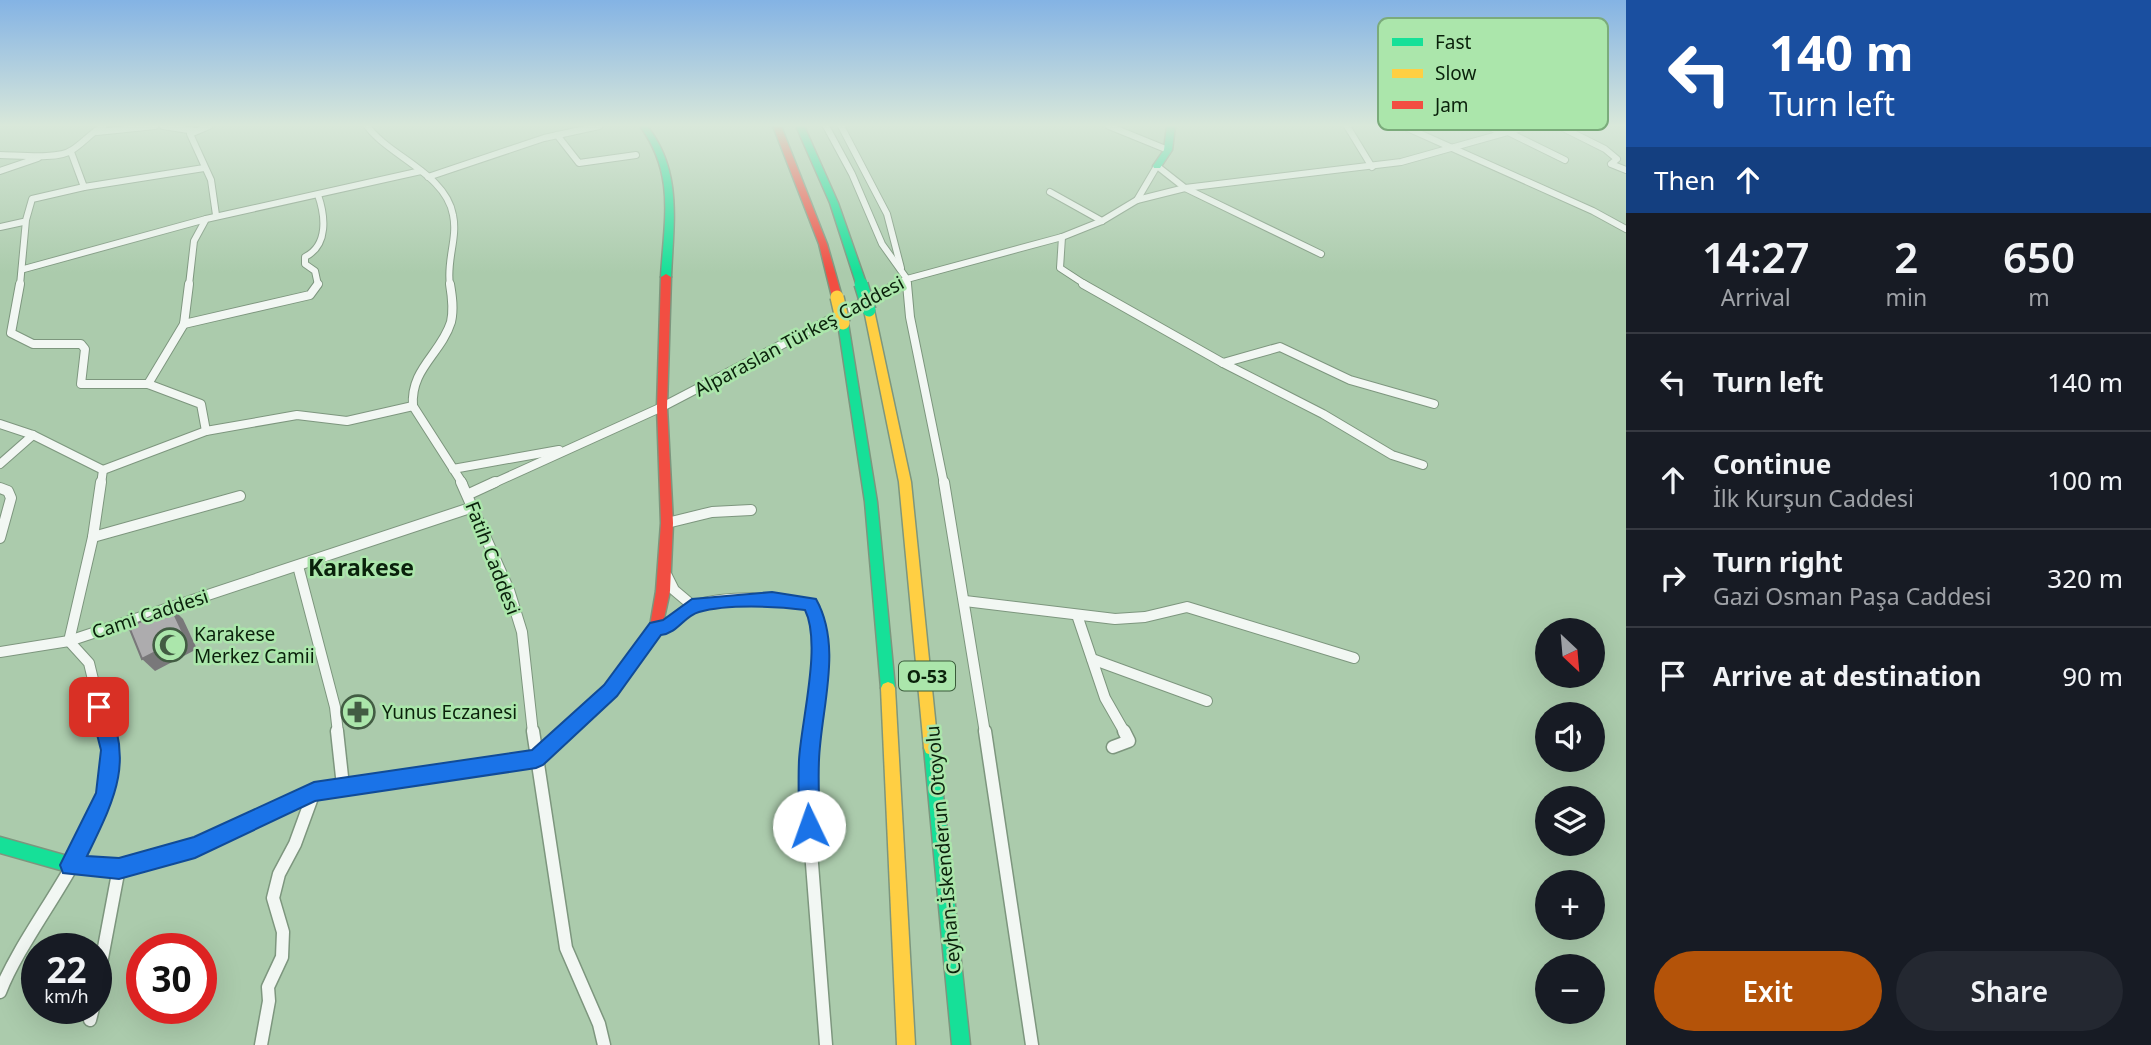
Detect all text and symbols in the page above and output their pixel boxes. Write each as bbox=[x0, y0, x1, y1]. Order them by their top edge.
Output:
legend bbox=[1378, 18, 1608, 130]
text: 140 m bbox=[1769, 19, 1914, 85]
icon: left bbox=[1654, 28, 1745, 119]
text: Fast bbox=[1435, 29, 1472, 55]
text: Slow bbox=[1435, 60, 1476, 86]
text: Turn left bbox=[1769, 82, 1895, 125]
text: Jam bbox=[1433, 92, 1469, 118]
icon: ahead bbox=[1729, 161, 1767, 199]
text: Then bbox=[1654, 162, 1715, 198]
text: 14:27 bbox=[1702, 228, 1810, 285]
text: 2 bbox=[1894, 228, 1918, 285]
text: 650 bbox=[2003, 228, 2075, 285]
street label: Alparaslan Türkeş Caddesi bbox=[690, 270, 908, 402]
text: Arrival bbox=[1721, 281, 1791, 313]
text: min bbox=[1885, 281, 1927, 313]
text: m bbox=[2028, 281, 2050, 313]
icon: left bbox=[1654, 363, 1692, 401]
text: Turn left bbox=[1713, 364, 1824, 400]
text: 140 m bbox=[2047, 364, 2123, 400]
text: Continue bbox=[1713, 446, 1831, 482]
icon: ahead bbox=[1654, 461, 1692, 499]
text: 100 m bbox=[2047, 462, 2123, 498]
text: İlk Kurşun Caddesi bbox=[1713, 482, 1914, 514]
street label: Fatih Caddesi bbox=[459, 497, 527, 619]
text: Turn right bbox=[1713, 544, 1843, 580]
district label: Karakese bbox=[308, 551, 414, 583]
icon: right bbox=[1654, 559, 1692, 597]
text: 320 m bbox=[2047, 560, 2123, 596]
text: Gazi Osman Paşa Caddesi bbox=[1713, 580, 1991, 612]
street label: Cami Caddesi bbox=[88, 583, 212, 645]
north arrow bbox=[1535, 618, 1605, 688]
map controls bbox=[1535, 618, 1605, 1024]
place label: Karakese Merkez Camii bbox=[194, 621, 315, 669]
mosque icon: Karakese Merkez Camii bbox=[151, 626, 189, 664]
icon: arrive bbox=[1654, 657, 1692, 695]
text: Arrive at destination bbox=[1713, 658, 1982, 694]
text: 90 m bbox=[2062, 658, 2123, 694]
road number: O-53 bbox=[899, 662, 955, 690]
pin bbox=[69, 677, 129, 737]
icon: arrive bbox=[80, 688, 118, 726]
pharmacy icon: Yunus Eczanesi bbox=[339, 693, 377, 731]
place label: Yunus Eczanesi bbox=[382, 699, 517, 725]
button: sound bbox=[1535, 702, 1605, 772]
street label: Ceyhan-İskenderun Otoyolu bbox=[919, 724, 967, 976]
button: layers bbox=[1535, 786, 1605, 856]
position arrow bbox=[772, 789, 846, 863]
button: + bbox=[1535, 870, 1605, 940]
speed limit sign: 30 bbox=[126, 933, 217, 1024]
text: 22 bbox=[46, 946, 87, 993]
button: Exit bbox=[1654, 951, 1882, 1031]
button: Share bbox=[1896, 951, 2123, 1031]
button: − bbox=[1535, 954, 1605, 1024]
text: km/h bbox=[44, 984, 89, 1008]

